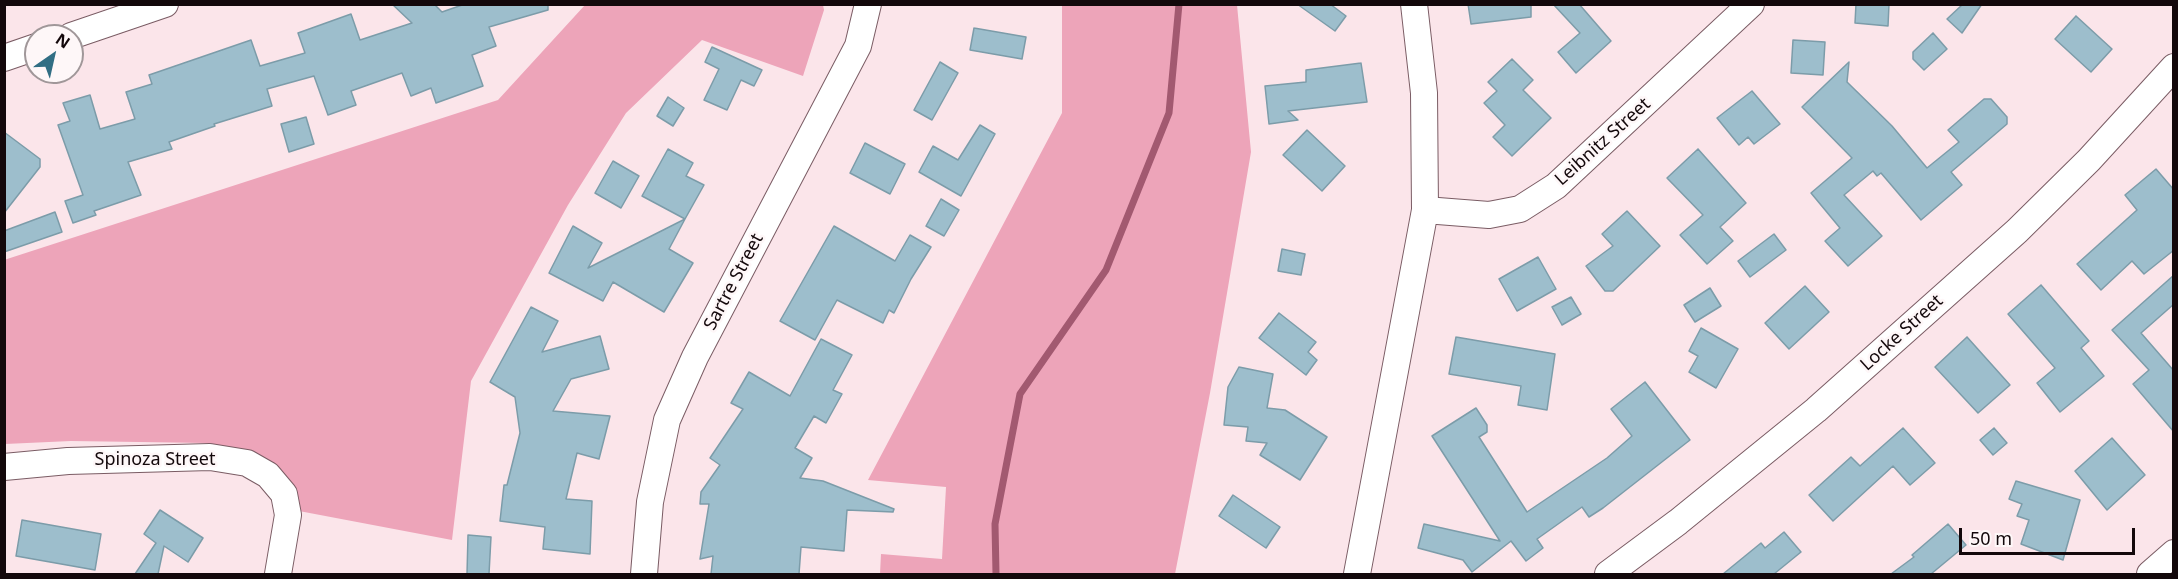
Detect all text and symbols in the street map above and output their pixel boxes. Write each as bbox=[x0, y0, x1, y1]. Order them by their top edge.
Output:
north arrow bbox=[24, 24, 84, 84]
text: N bbox=[51, 28, 74, 53]
street label: Leibnitz Street bbox=[1551, 94, 1655, 190]
street label: Sartre Street bbox=[700, 230, 768, 334]
street label: Locke Street bbox=[1856, 290, 1948, 376]
street label: Spinoza Street bbox=[95, 449, 215, 471]
scale bar bbox=[1962, 516, 2138, 554]
text: 50 m bbox=[1970, 526, 2012, 550]

